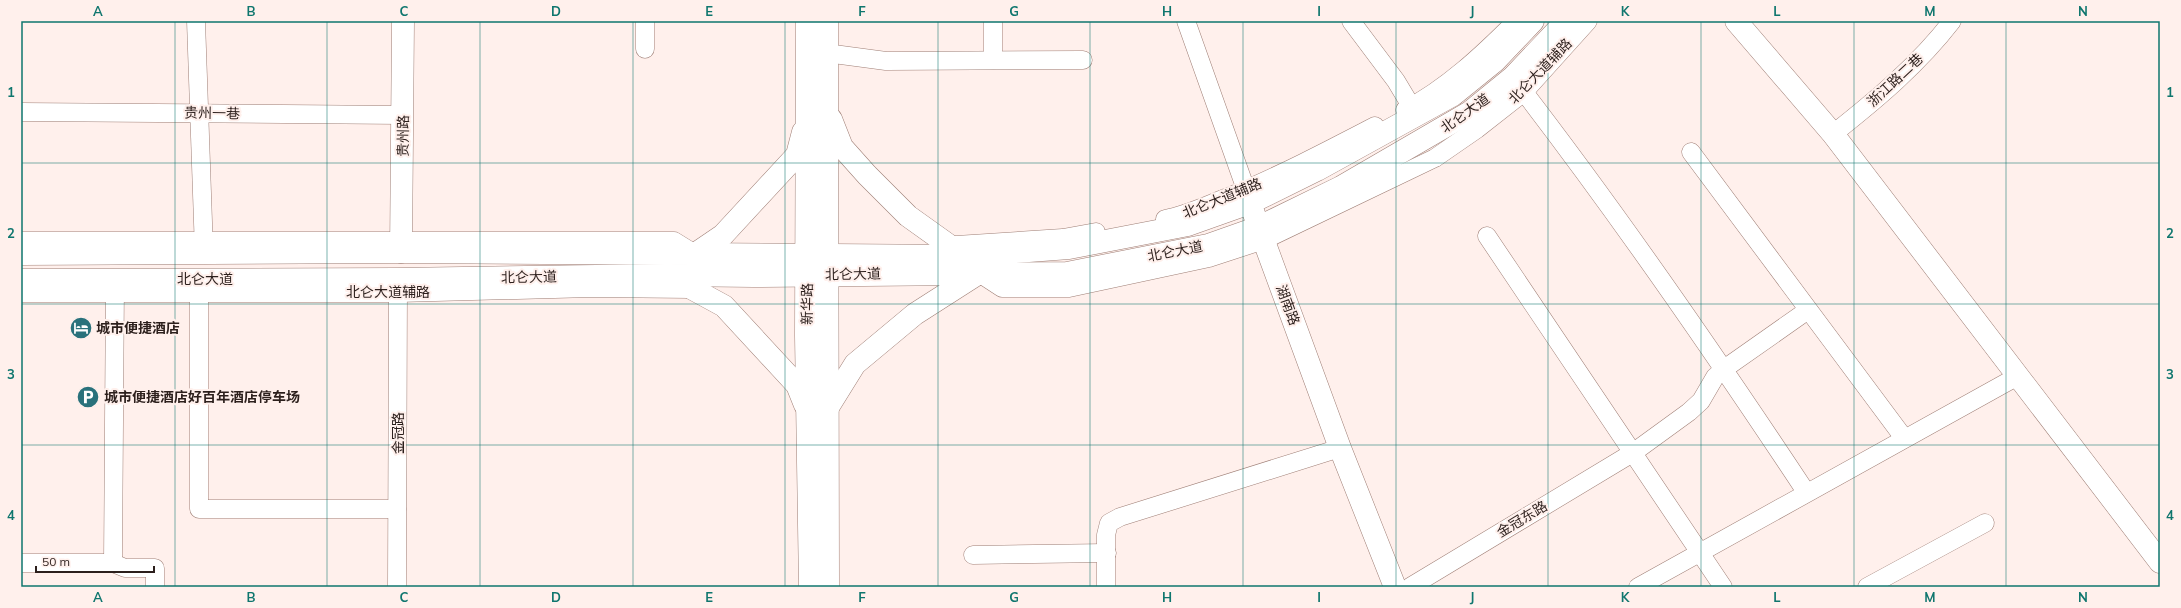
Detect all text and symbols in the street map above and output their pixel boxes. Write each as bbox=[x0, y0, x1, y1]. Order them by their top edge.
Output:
text: A bbox=[93, 3, 103, 19]
text: B bbox=[247, 3, 256, 19]
text: C bbox=[400, 3, 409, 19]
text: D bbox=[551, 3, 561, 19]
text: E bbox=[705, 3, 713, 19]
text: F bbox=[858, 3, 866, 19]
text: G bbox=[1009, 3, 1019, 19]
text: H bbox=[1162, 3, 1172, 19]
text: I bbox=[1317, 3, 1321, 19]
text: J bbox=[1470, 3, 1474, 19]
text: K bbox=[1621, 3, 1631, 19]
text: L bbox=[1773, 3, 1781, 19]
text: M bbox=[1924, 3, 1936, 19]
text: N bbox=[2078, 3, 2088, 19]
street label: 北仑大道辅路 bbox=[1504, 35, 1576, 107]
street label: 浙江路二巷 bbox=[1863, 50, 1927, 110]
text: 1 bbox=[7, 84, 15, 100]
text: 1 bbox=[2166, 84, 2174, 100]
street label: 北仑大道 bbox=[1437, 90, 1493, 136]
street label: 贵州一巷 bbox=[184, 104, 240, 122]
street label: 贵州路 bbox=[394, 115, 412, 157]
street label: 北仑大道辅路 bbox=[1180, 174, 1264, 222]
text: 2 bbox=[7, 225, 15, 241]
text: 2 bbox=[2166, 225, 2174, 241]
street label: 北仑大道 bbox=[1146, 237, 1204, 265]
street label: 北仑大道 bbox=[825, 265, 881, 283]
street label: 北仑大道 bbox=[501, 268, 557, 286]
street label: 北仑大道 bbox=[177, 270, 233, 288]
street label: 湖南路 bbox=[1272, 282, 1304, 328]
street label: 北仑大道辅路 bbox=[346, 283, 430, 301]
street label: 新华路 bbox=[798, 283, 816, 325]
hotel icon: 城市便捷酒店 bbox=[68, 315, 94, 341]
place label: 城市便捷酒店 bbox=[96, 319, 180, 337]
text: 3 bbox=[7, 366, 15, 382]
text: 3 bbox=[2166, 366, 2174, 382]
parking icon: 城市便捷酒店好百年酒店停车场 bbox=[75, 384, 101, 410]
place label: 城市便捷酒店好百年酒店停车场 bbox=[104, 388, 300, 406]
street label: 金冠路 bbox=[389, 412, 407, 454]
street label: 金冠东路 bbox=[1493, 497, 1551, 541]
text: 4 bbox=[7, 507, 15, 523]
text: 4 bbox=[2166, 507, 2174, 523]
scale bar bbox=[36, 548, 154, 574]
text: 50 m bbox=[42, 554, 70, 569]
text: A bbox=[93, 589, 103, 605]
text: B bbox=[247, 589, 256, 605]
text: C bbox=[400, 589, 409, 605]
text: D bbox=[551, 589, 561, 605]
text: E bbox=[705, 589, 713, 605]
text: F bbox=[858, 589, 866, 605]
text: G bbox=[1009, 589, 1019, 605]
text: H bbox=[1162, 589, 1172, 605]
text: I bbox=[1317, 589, 1321, 605]
text: J bbox=[1470, 589, 1474, 605]
text: K bbox=[1621, 589, 1631, 605]
text: L bbox=[1773, 589, 1781, 605]
text: M bbox=[1924, 589, 1936, 605]
text: N bbox=[2078, 589, 2088, 605]

